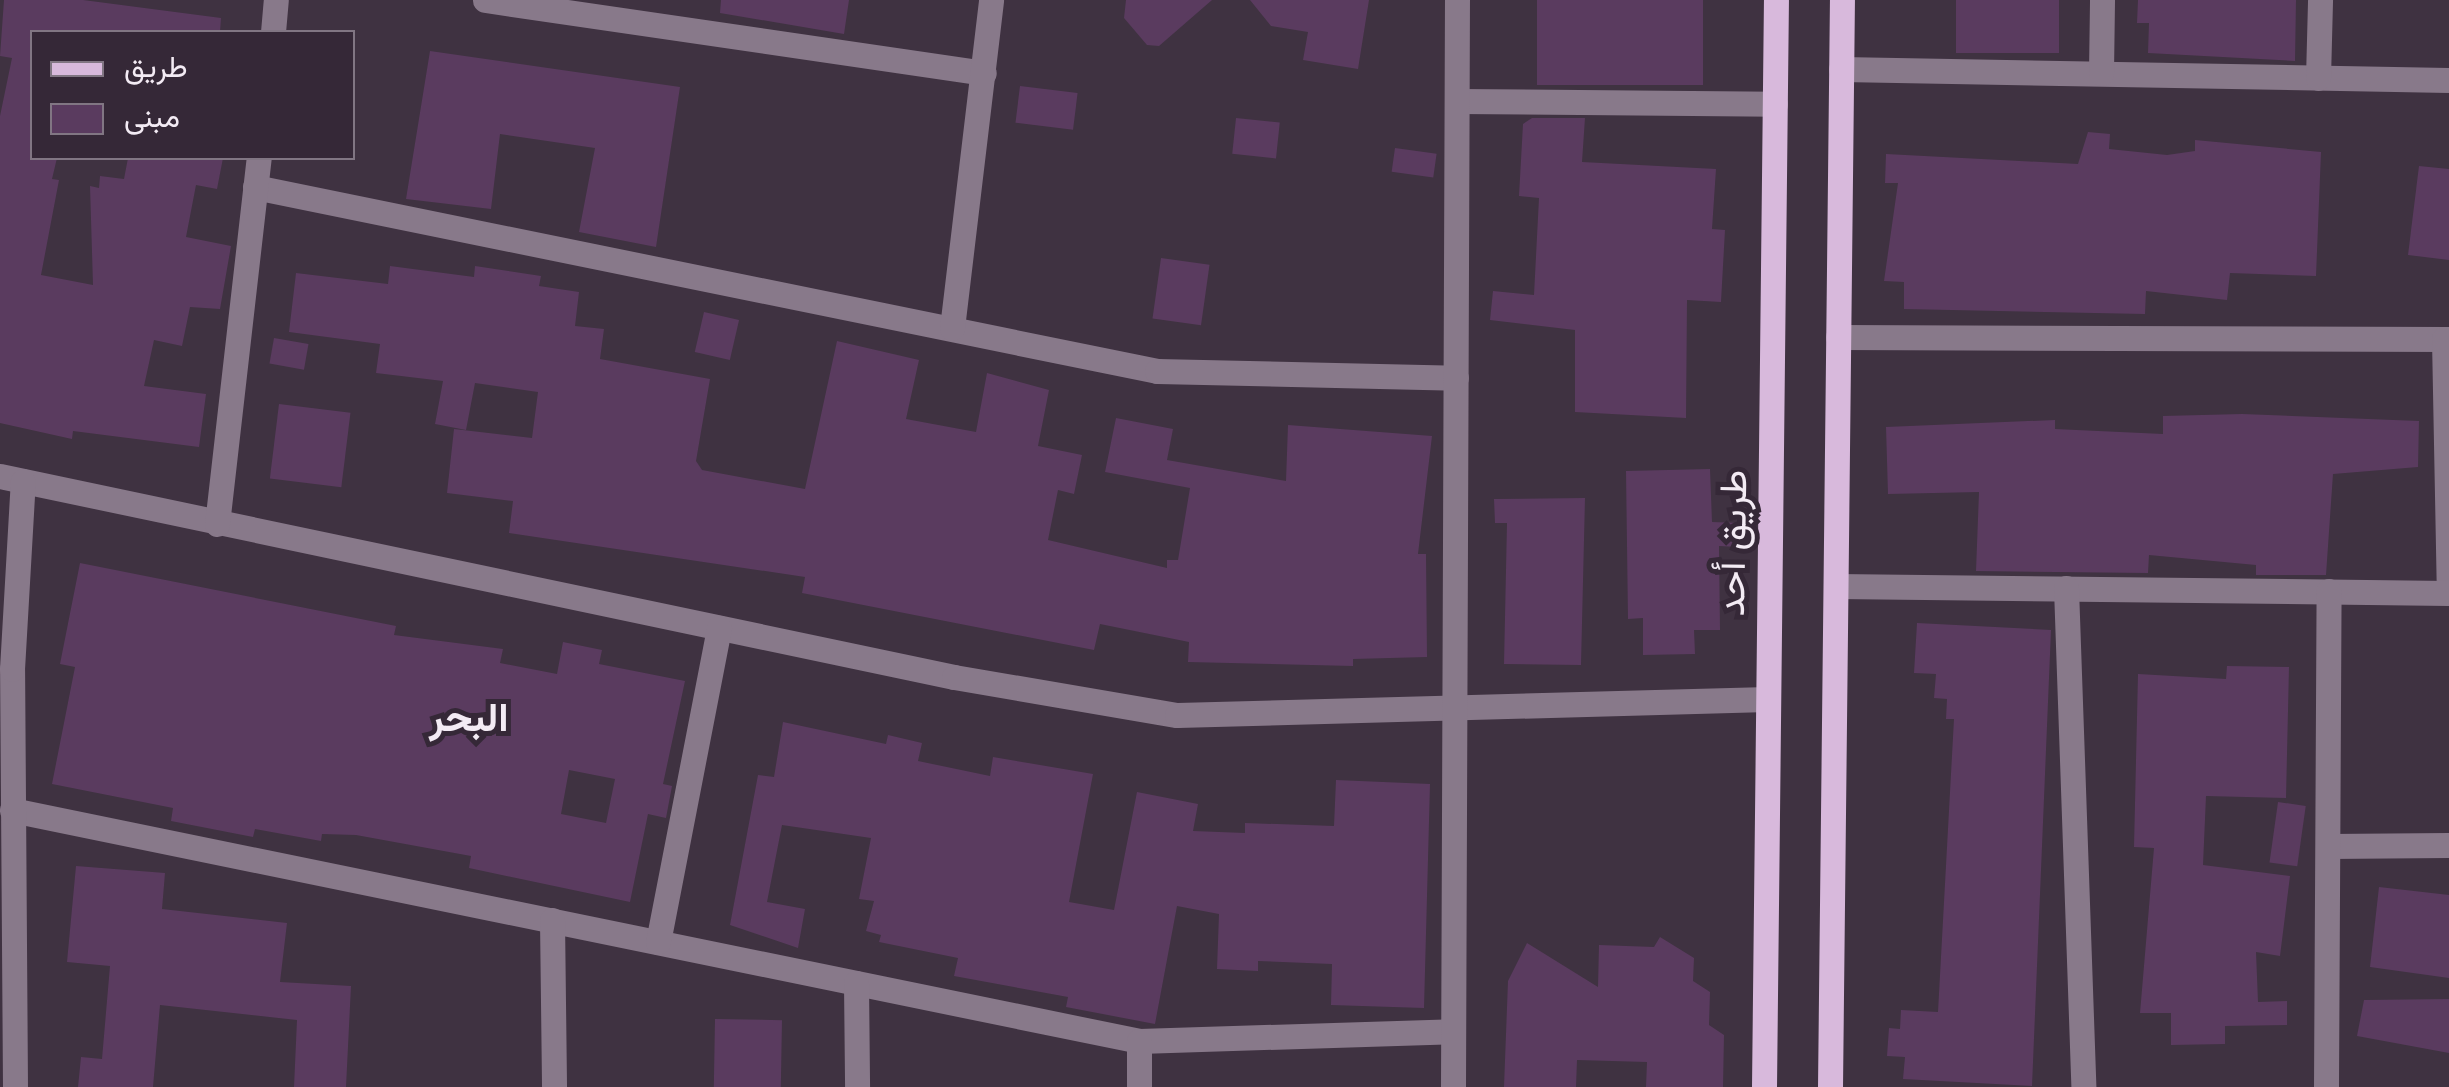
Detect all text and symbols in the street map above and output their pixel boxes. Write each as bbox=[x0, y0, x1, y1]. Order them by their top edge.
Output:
legend bbox=[30, 30, 355, 160]
text: طريق bbox=[124, 45, 188, 88]
text: مبنى bbox=[124, 95, 180, 138]
street label: طريق أحد bbox=[1708, 469, 1756, 617]
district label: البحر bbox=[429, 693, 509, 741]

